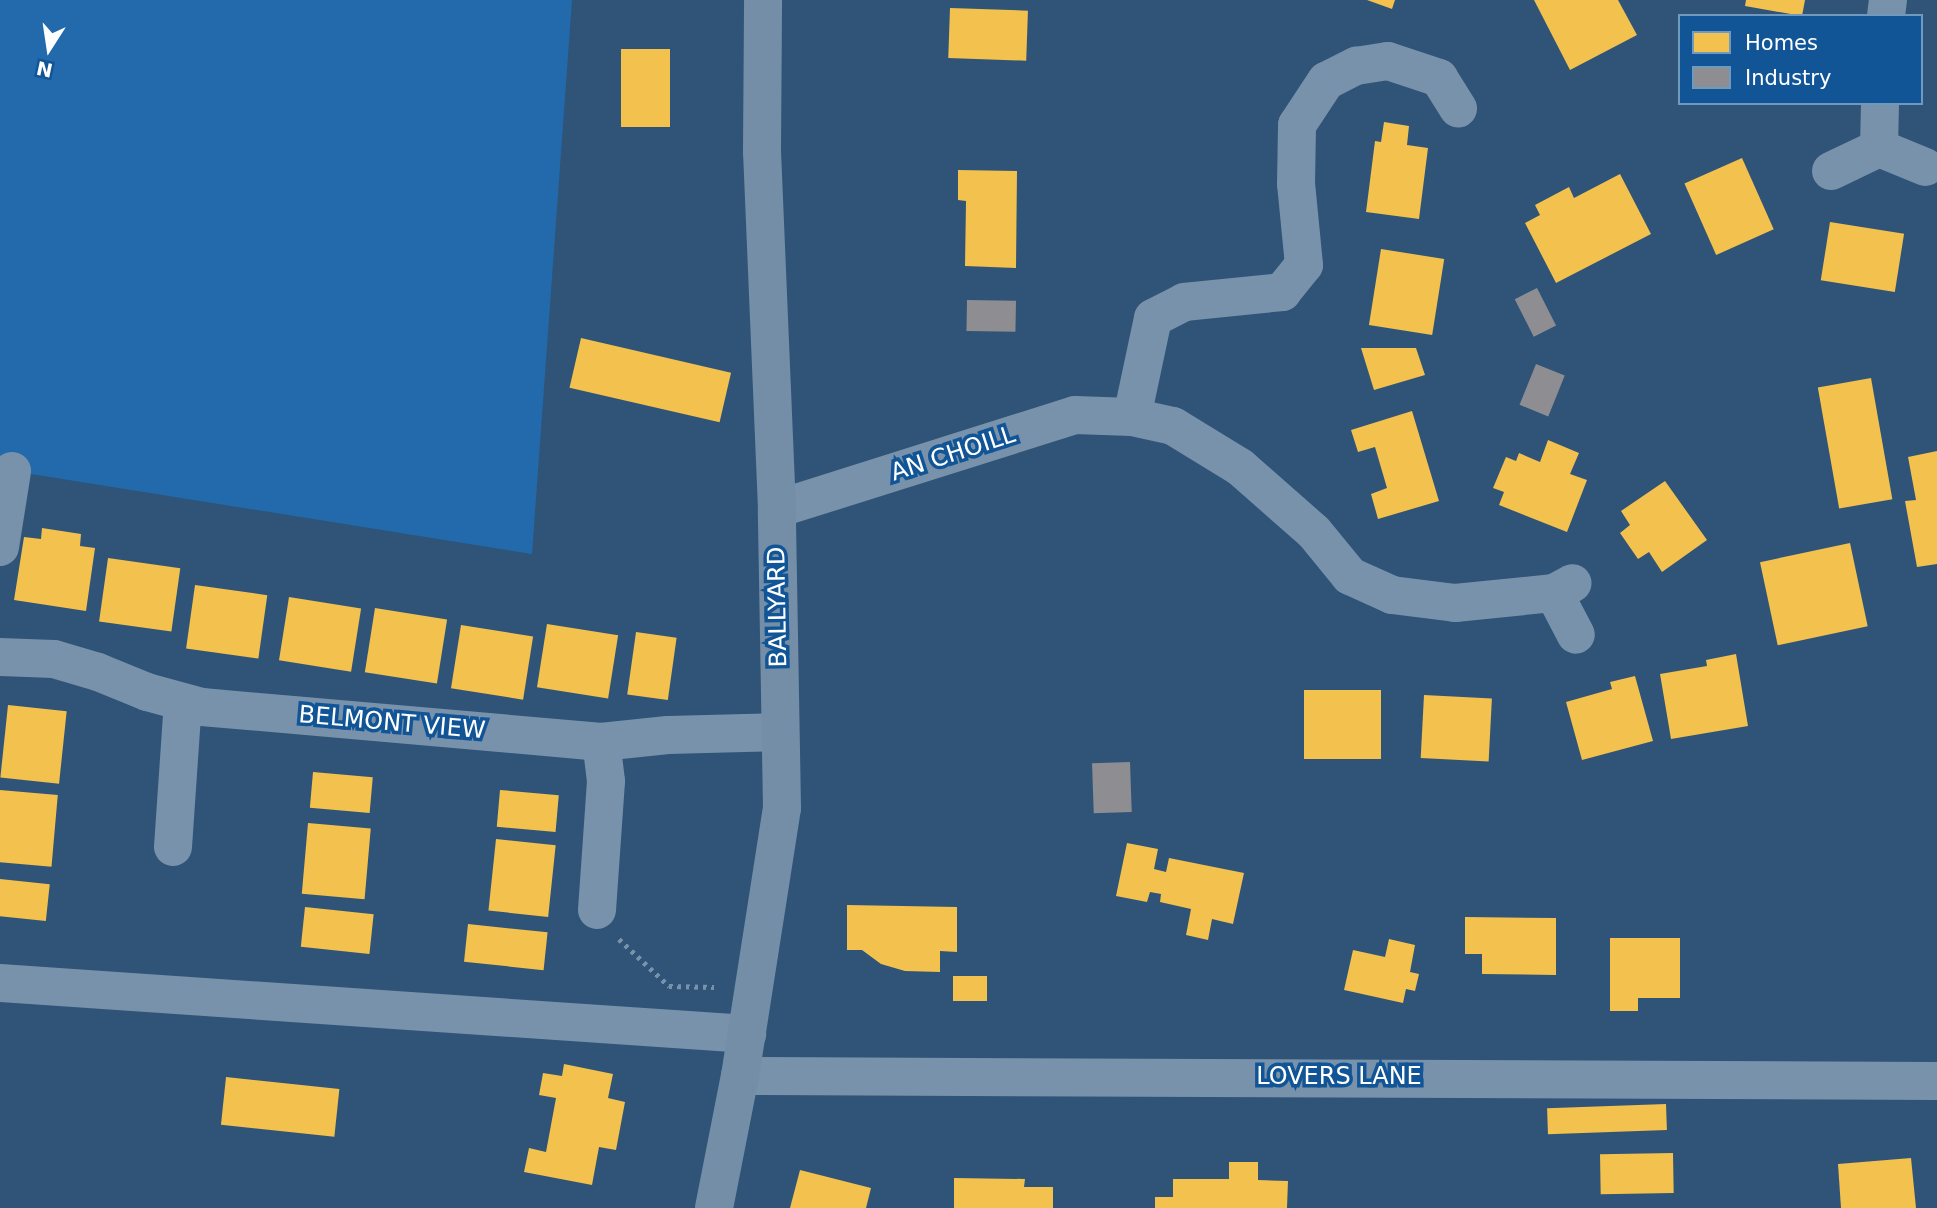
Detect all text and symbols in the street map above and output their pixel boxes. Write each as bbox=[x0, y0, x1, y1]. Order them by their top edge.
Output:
north arrow bbox=[14, 14, 84, 84]
legend bbox=[1678, 14, 1923, 105]
text: Homes bbox=[1745, 31, 1818, 55]
text: N bbox=[35, 57, 55, 82]
text: Industry bbox=[1745, 66, 1831, 90]
street label: AN CHOILL bbox=[887, 420, 1019, 488]
street label: BALLYARD bbox=[763, 546, 793, 668]
street label: BELMONT VIEW bbox=[297, 700, 487, 746]
street label: LOVERS LANE bbox=[1256, 1063, 1422, 1091]

